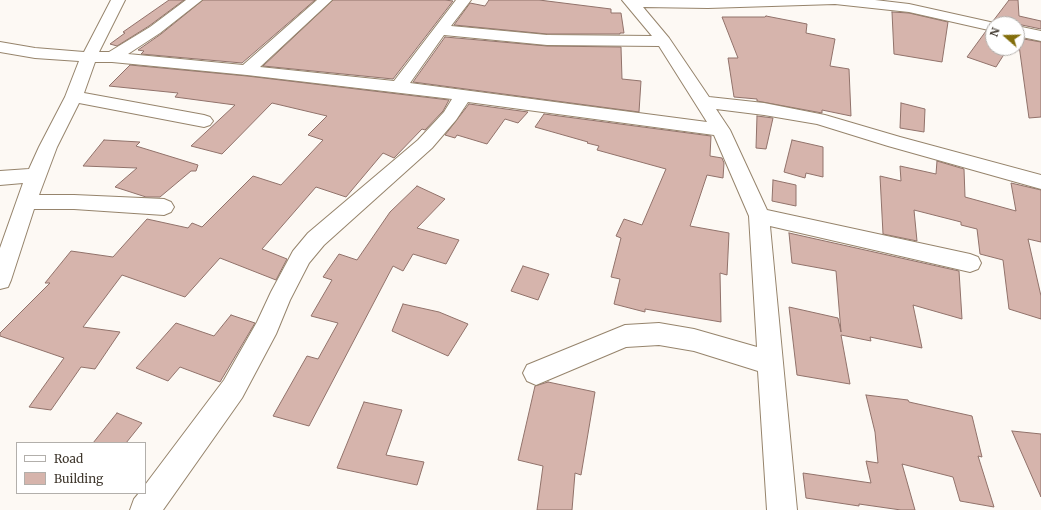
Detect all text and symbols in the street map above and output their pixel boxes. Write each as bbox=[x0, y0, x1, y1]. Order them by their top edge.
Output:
north arrow bbox=[985, 16, 1025, 56]
text: N bbox=[987, 26, 1003, 39]
legend bbox=[16, 442, 146, 494]
text: Road bbox=[54, 451, 83, 466]
text: Building bbox=[54, 471, 103, 486]

